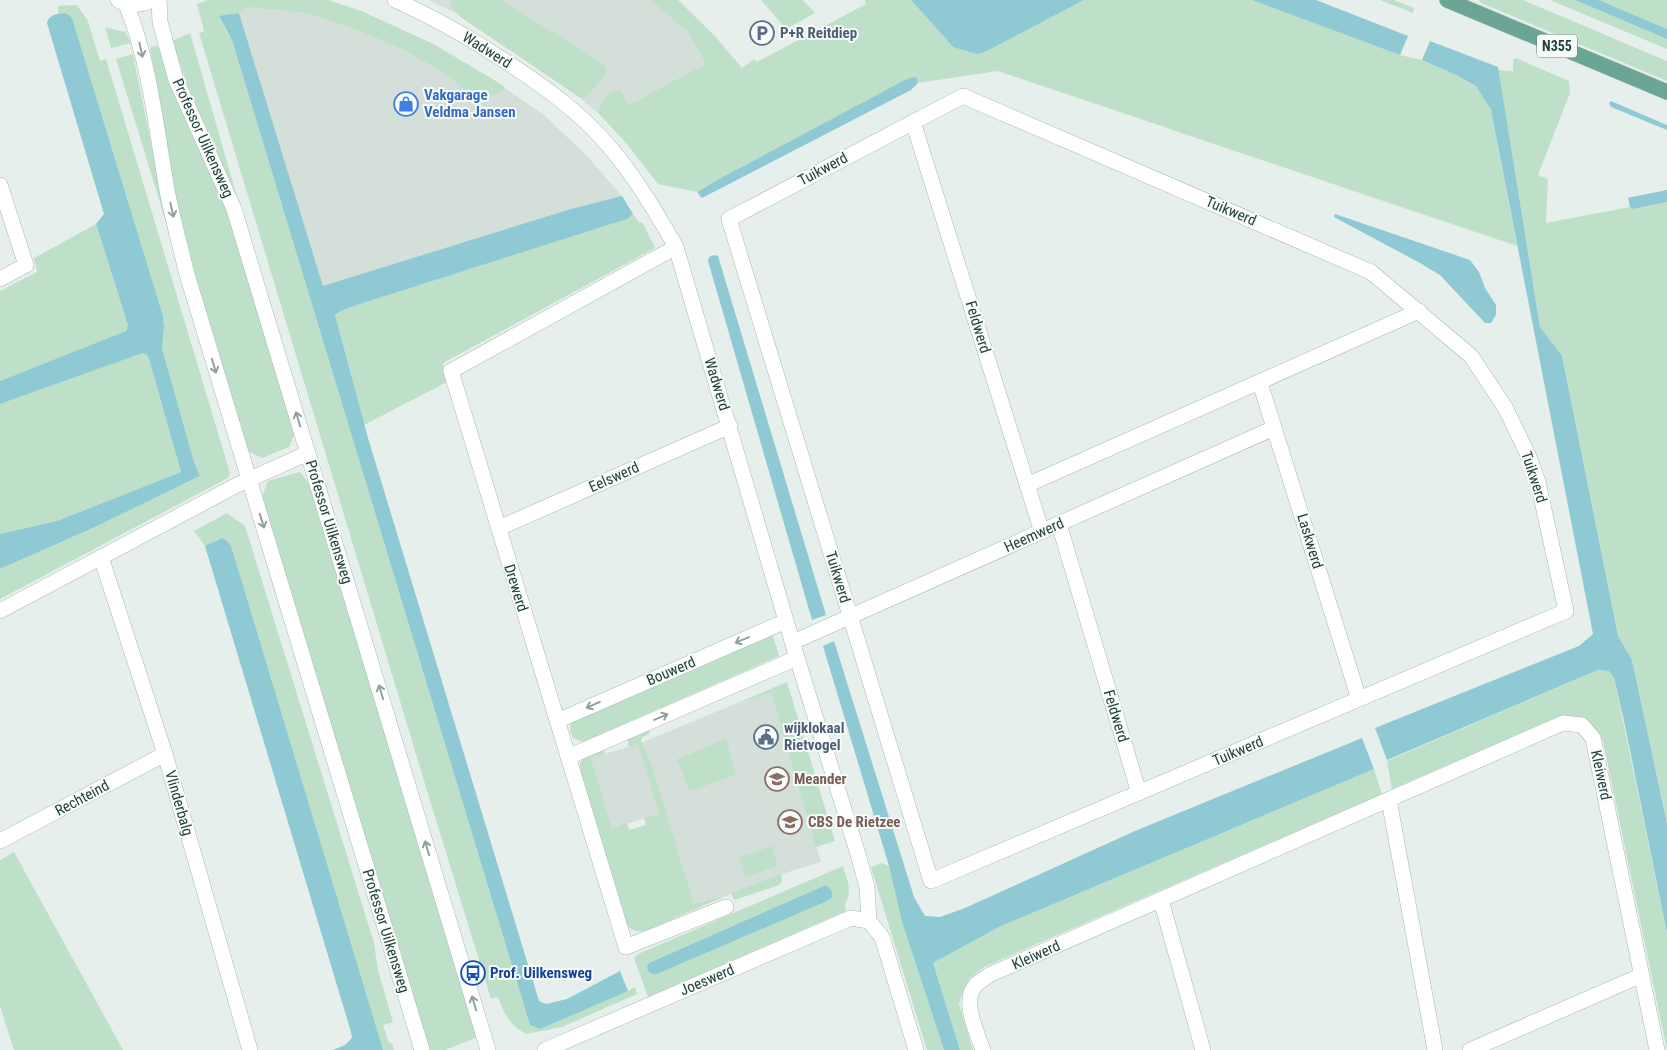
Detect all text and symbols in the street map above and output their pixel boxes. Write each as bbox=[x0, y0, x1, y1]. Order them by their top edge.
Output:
parking icon: P+R Reitdiep bbox=[749, 20, 775, 46]
place label: P+R Reitdiep bbox=[780, 24, 857, 42]
street label: Wadwerd bbox=[459, 28, 515, 72]
road number: N355 bbox=[1537, 34, 1577, 58]
one-way arrow bbox=[137, 42, 146, 58]
street label: Professor Uilkensweg bbox=[169, 76, 237, 200]
place label: Vakgarage Veldma Jansen bbox=[424, 86, 516, 121]
shop icon: Vakgarage Veldma Jansen bbox=[393, 91, 419, 117]
street label: Tuikwerd bbox=[795, 149, 851, 189]
street label: Tuikwerd bbox=[1203, 192, 1259, 230]
one-way arrow bbox=[168, 201, 177, 217]
street label: Feldwerd bbox=[962, 299, 994, 355]
street label: Wadwerd bbox=[700, 355, 734, 413]
one-way arrow bbox=[210, 358, 220, 374]
one-way arrow bbox=[292, 412, 302, 428]
street label: Tuikwerd bbox=[1517, 449, 1551, 505]
street label: Professor Uilkensweg bbox=[302, 458, 356, 586]
street label: Eelswerd bbox=[586, 458, 642, 496]
street label: Laskwerd bbox=[1293, 511, 1327, 571]
one-way arrow bbox=[258, 513, 268, 529]
street label: Heemwerd bbox=[1001, 514, 1067, 556]
street label: Tuikwerd bbox=[822, 549, 854, 605]
street label: Drewerd bbox=[500, 562, 532, 614]
one-way arrow bbox=[735, 636, 750, 646]
street label: Bouwerd bbox=[644, 653, 698, 689]
one-way arrow bbox=[375, 684, 385, 700]
street label: Feldwerd bbox=[1100, 688, 1132, 744]
one-way arrow bbox=[586, 701, 601, 711]
one-way arrow bbox=[653, 711, 668, 721]
place label: wijklokaal Rietvogel bbox=[784, 719, 844, 754]
public building icon: wijklokaal Rietvogel bbox=[753, 724, 779, 750]
street label: Tuikwerd bbox=[1210, 732, 1266, 770]
street label: Kleiwerd bbox=[1587, 748, 1615, 802]
school or university icon: Meander bbox=[764, 766, 790, 792]
street label: Vlinderbalg bbox=[161, 768, 197, 838]
place label: Meander bbox=[794, 770, 847, 788]
street label: Rechteind bbox=[52, 776, 112, 820]
school or university icon: CBS De Rietzee bbox=[777, 809, 803, 835]
place label: CBS De Rietzee bbox=[808, 813, 901, 831]
one-way arrow bbox=[422, 840, 432, 856]
street label: Professor Uilkensweg bbox=[359, 867, 413, 995]
street label: Kleiwerd bbox=[1009, 936, 1063, 974]
bus stop icon: Prof. Uilkensweg bbox=[460, 960, 486, 986]
street label: Joeswerd bbox=[677, 961, 737, 999]
place label: Prof. Uilkensweg bbox=[490, 964, 592, 982]
one-way arrow bbox=[469, 996, 479, 1012]

